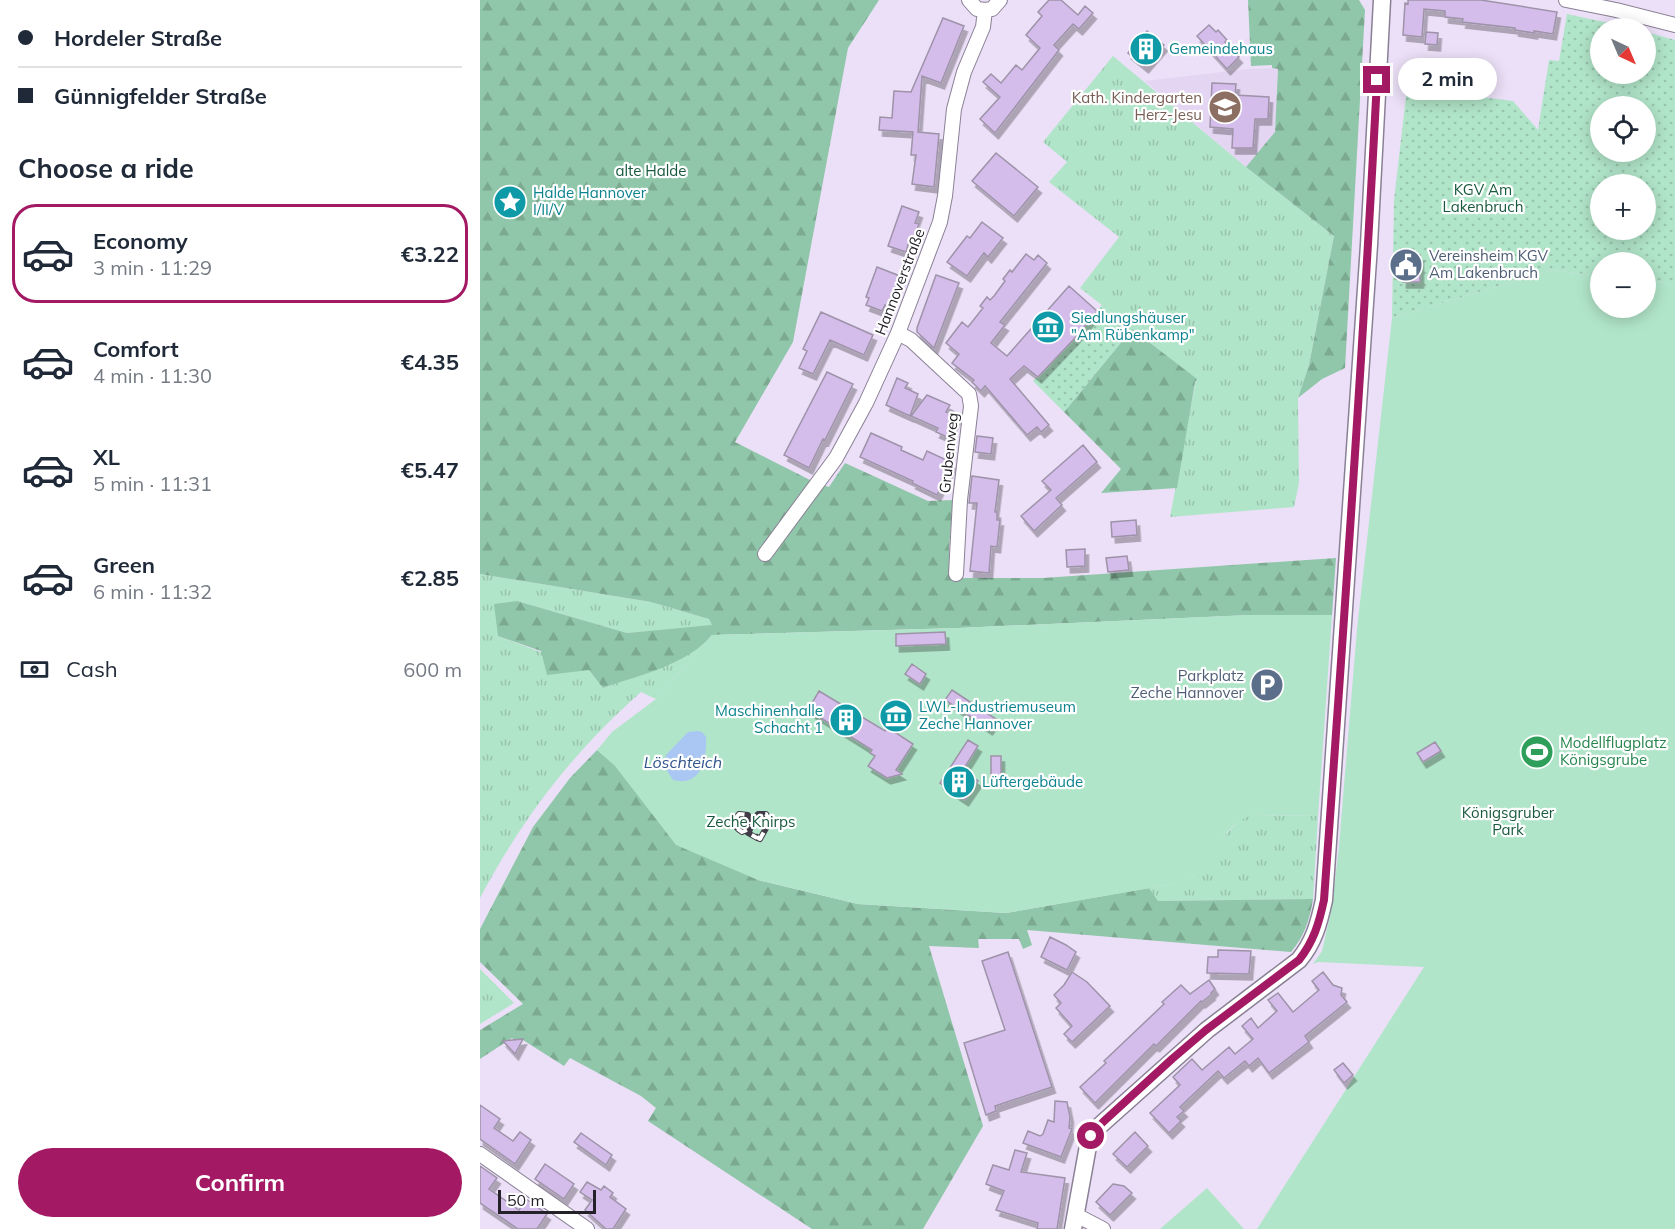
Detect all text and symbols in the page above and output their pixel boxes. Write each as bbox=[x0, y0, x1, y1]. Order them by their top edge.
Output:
north arrow bbox=[1590, 18, 1656, 84]
map controls bbox=[1590, 18, 1656, 318]
text: Hordeler Straße bbox=[54, 24, 222, 52]
building icon: Gemeindehaus bbox=[1128, 31, 1164, 67]
place label: Gemeindehaus bbox=[1169, 39, 1273, 58]
callout: 2 min bbox=[1398, 59, 1497, 101]
route end bbox=[1363, 66, 1390, 93]
text: 2 min bbox=[1421, 66, 1474, 91]
text: Günnigfelder Straße bbox=[54, 82, 267, 110]
place label: Kath. Kindergarten Herz-Jesu bbox=[1072, 88, 1202, 124]
school or university icon: Kath. Kindergarten Herz-Jesu bbox=[1207, 89, 1243, 125]
button: locate bbox=[1590, 96, 1656, 162]
text: Choose a ride bbox=[18, 151, 194, 185]
park label: alte Halde bbox=[615, 161, 687, 180]
button: + bbox=[1590, 174, 1656, 240]
park label: KGV Am Lakenbruch bbox=[1443, 180, 1523, 216]
place label: Halde Hannover I/II/V bbox=[533, 183, 647, 219]
place icon: Halde Hannover I/II/V bbox=[492, 184, 528, 220]
street label: Hannoverstraße bbox=[870, 226, 929, 338]
icon: car bbox=[21, 227, 75, 281]
text: Economy bbox=[93, 227, 188, 255]
text: €3.22 bbox=[401, 240, 459, 268]
place label: Vereinsheim KGV Am Lakenbruch bbox=[1429, 246, 1549, 282]
public building icon: Vereinsheim KGV Am Lakenbruch bbox=[1388, 247, 1424, 283]
button: − bbox=[1590, 252, 1656, 318]
text: 3 min · 11:29 bbox=[93, 255, 212, 280]
place label: Siedlungshäuser "Am Rübenkamp" bbox=[1071, 308, 1195, 344]
museum icon: Siedlungshäuser "Am Rübenkamp" bbox=[1030, 309, 1066, 345]
icon: car bbox=[21, 335, 75, 389]
text: Comfort bbox=[93, 335, 179, 363]
text: €4.35 bbox=[401, 348, 459, 376]
text: 4 min · 11:30 bbox=[93, 363, 212, 388]
street label: Grubenweg bbox=[935, 412, 962, 494]
icon: car bbox=[21, 443, 75, 497]
text: XL bbox=[93, 443, 120, 471]
text: €5.47 bbox=[401, 456, 459, 484]
text: 5 min · 11:31 bbox=[93, 471, 212, 496]
icon: car bbox=[21, 551, 75, 605]
text: Green bbox=[93, 551, 155, 579]
text: €2.85 bbox=[401, 564, 459, 592]
text: 6 min · 11:32 bbox=[93, 579, 212, 604]
icon: cash bbox=[18, 653, 51, 686]
text: Cash bbox=[66, 655, 118, 683]
text: 600 m bbox=[403, 657, 462, 682]
place label: Parkplatz Zeche Hannover bbox=[1131, 666, 1245, 702]
parking icon: Parkplatz Zeche Hannover bbox=[1249, 667, 1285, 703]
place label: LWL-Industriemuseum Zeche Hannover bbox=[919, 697, 1076, 733]
museum icon: LWL-Industriemuseum Zeche Hannover bbox=[878, 698, 914, 734]
place label: Maschinenhalle Schacht 1 bbox=[715, 701, 823, 737]
building icon: Maschinenhalle Schacht 1 bbox=[828, 702, 864, 738]
place label: Modellflugplatz Königsgrube bbox=[1560, 733, 1667, 769]
sports icon: Modellflugplatz Königsgrube bbox=[1519, 734, 1555, 770]
water label: Löschteich bbox=[644, 752, 722, 772]
building icon: Lüftergebäude bbox=[941, 764, 977, 800]
place label: Lüftergebäude bbox=[982, 772, 1083, 791]
park label: Königsgruber Park bbox=[1462, 803, 1555, 839]
park label: Zeche Knirps bbox=[707, 812, 795, 831]
route start bbox=[1077, 1122, 1104, 1149]
button: Confirm bbox=[18, 1148, 462, 1217]
scale bar bbox=[498, 1187, 596, 1214]
text: 50 m bbox=[507, 1190, 544, 1210]

